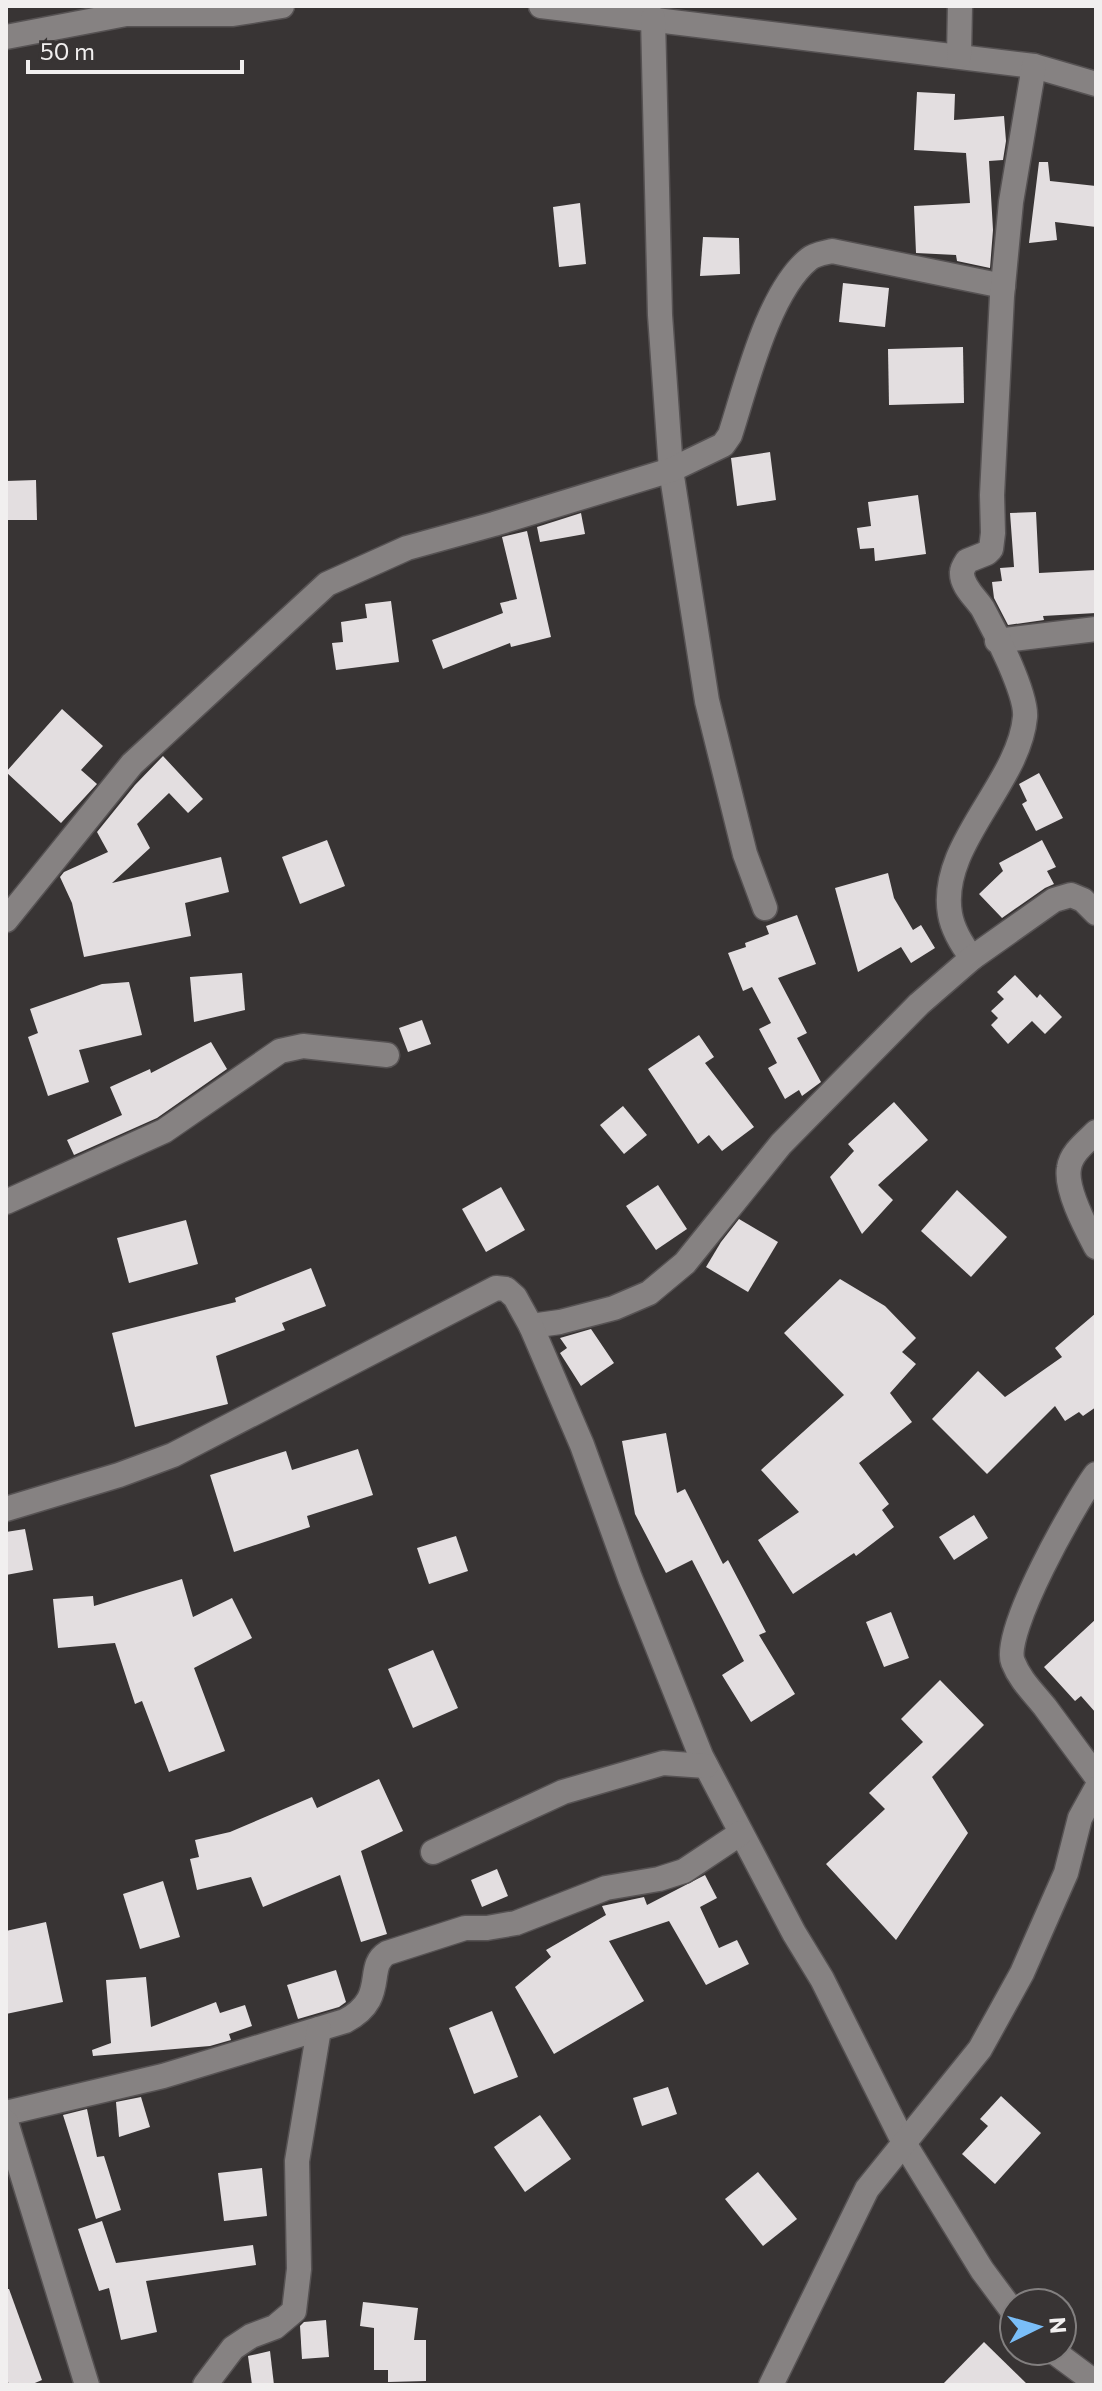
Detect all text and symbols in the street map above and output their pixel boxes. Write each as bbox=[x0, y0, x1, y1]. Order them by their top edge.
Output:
scale bar bbox=[28, 24, 242, 74]
text: 50 m bbox=[40, 36, 95, 65]
north arrow bbox=[998, 2287, 1078, 2367]
text: N bbox=[1044, 2316, 1073, 2335]

